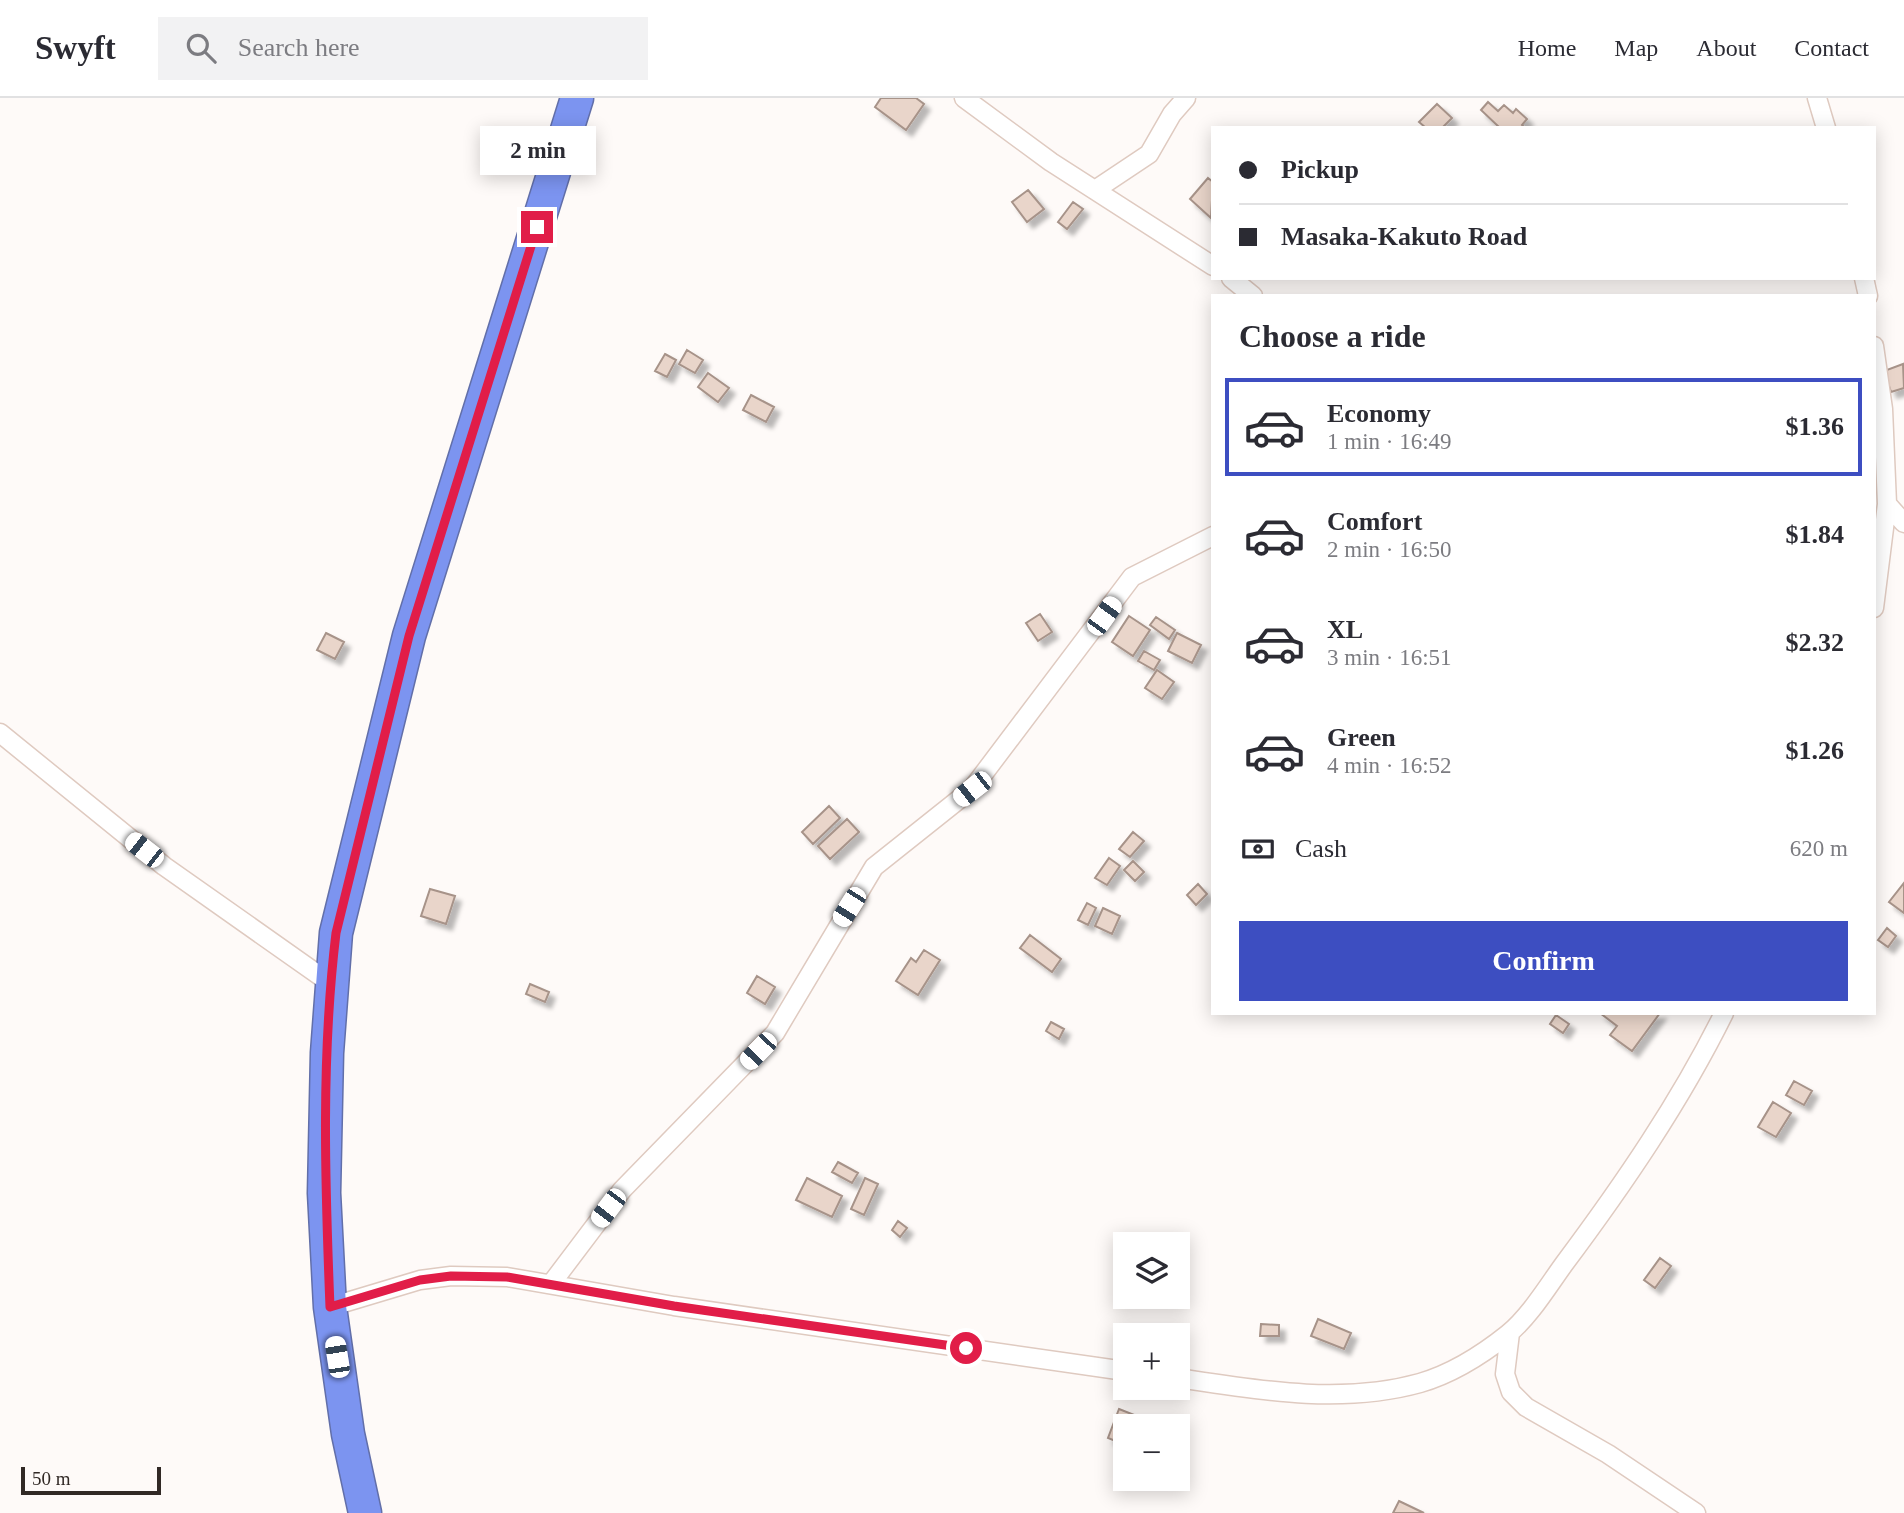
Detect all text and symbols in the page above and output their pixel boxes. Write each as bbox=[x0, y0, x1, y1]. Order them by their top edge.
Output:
search box bbox=[158, 17, 648, 80]
icon: search bbox=[182, 29, 220, 67]
text: Swyft bbox=[35, 30, 116, 66]
text: Search here bbox=[238, 33, 360, 62]
text: Home bbox=[1518, 35, 1576, 61]
text: Map bbox=[1614, 35, 1658, 61]
text: About bbox=[1696, 35, 1756, 61]
text: Contact bbox=[1794, 35, 1869, 61]
callout: 2 min bbox=[479, 125, 595, 174]
text: 2 min bbox=[510, 138, 566, 163]
text: Pickup bbox=[1281, 155, 1359, 184]
route end bbox=[521, 211, 553, 243]
text: Masaka-Kakuto Road bbox=[1281, 222, 1527, 251]
text: Choose a ride bbox=[1239, 318, 1426, 354]
icon: car bbox=[1243, 396, 1306, 459]
text: Economy bbox=[1327, 399, 1431, 428]
text: $1.36 bbox=[1786, 412, 1844, 441]
text: 1 min · 16:49 bbox=[1327, 429, 1452, 454]
icon: car bbox=[1243, 504, 1306, 567]
text: Comfort bbox=[1327, 507, 1422, 536]
text: $1.84 bbox=[1786, 520, 1844, 549]
text: 2 min · 16:50 bbox=[1327, 537, 1452, 562]
car bbox=[1084, 593, 1125, 639]
icon: car bbox=[1243, 612, 1306, 675]
text: XL bbox=[1327, 615, 1363, 644]
text: $2.32 bbox=[1786, 628, 1844, 657]
text: 3 min · 16:51 bbox=[1327, 645, 1452, 670]
icon: car bbox=[1243, 720, 1306, 783]
text: Green bbox=[1327, 723, 1396, 752]
text: $1.26 bbox=[1786, 736, 1844, 765]
text: 4 min · 16:52 bbox=[1327, 753, 1452, 778]
car bbox=[949, 768, 996, 810]
car bbox=[121, 829, 168, 871]
icon: cash bbox=[1239, 830, 1277, 868]
text: Cash bbox=[1295, 834, 1347, 863]
text: 620 m bbox=[1790, 836, 1848, 861]
car bbox=[829, 884, 870, 930]
button: Confirm bbox=[1239, 921, 1848, 1001]
car bbox=[736, 1029, 781, 1073]
car bbox=[587, 1185, 630, 1231]
map controls bbox=[1113, 1232, 1190, 1491]
button: layers bbox=[1113, 1232, 1190, 1309]
button: + bbox=[1113, 1323, 1190, 1400]
route start bbox=[950, 1332, 982, 1364]
car bbox=[324, 1335, 351, 1379]
button: − bbox=[1113, 1414, 1190, 1491]
scale bar bbox=[21, 1464, 161, 1496]
text: 50 m bbox=[32, 1468, 71, 1489]

